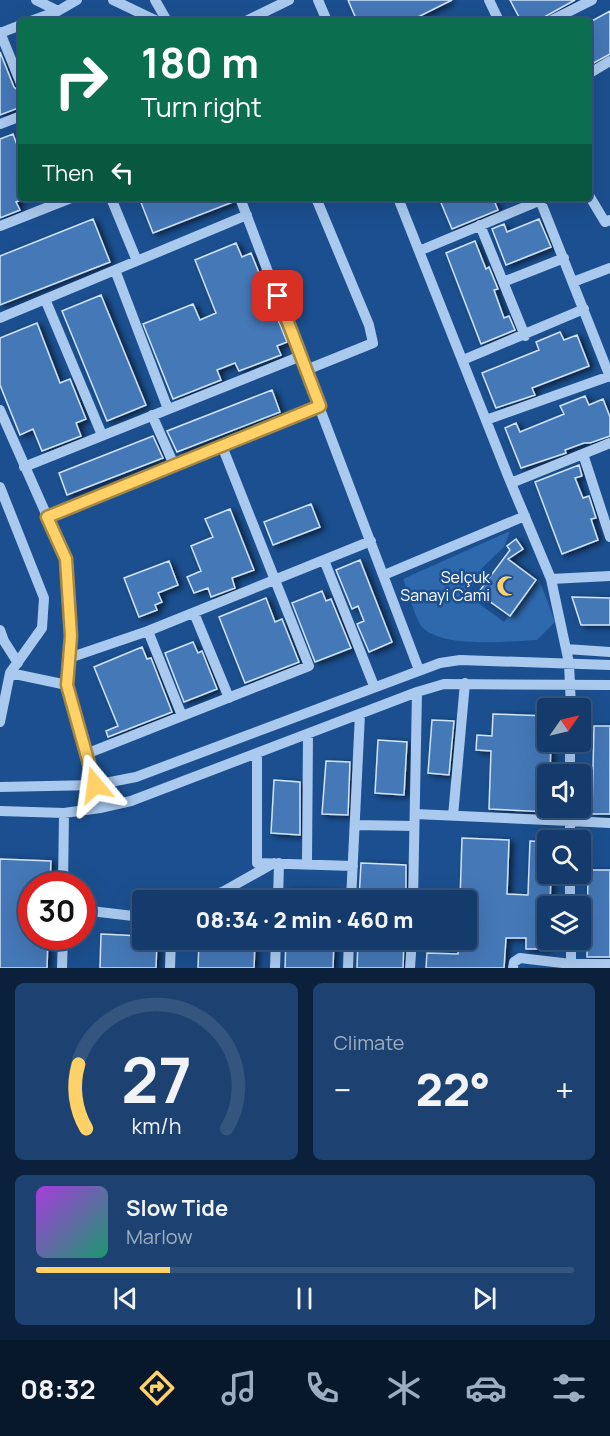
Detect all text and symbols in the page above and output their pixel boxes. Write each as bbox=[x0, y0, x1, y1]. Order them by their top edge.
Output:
text: 180 m bbox=[141, 33, 259, 91]
icon: right bbox=[42, 42, 120, 120]
text: Turn right bbox=[141, 88, 262, 125]
icon: left bbox=[106, 156, 139, 189]
text: Then bbox=[42, 158, 94, 188]
pin bbox=[252, 270, 303, 321]
icon: arrive bbox=[261, 279, 294, 312]
place label: Selçuk Sanayi Cami bbox=[400, 566, 491, 606]
mosque icon: Selçuk Sanayi Cami bbox=[495, 574, 519, 598]
north arrow bbox=[537, 698, 591, 752]
map controls bbox=[537, 698, 591, 950]
position arrow bbox=[63, 753, 127, 817]
button: sound bbox=[537, 764, 591, 818]
button: search bbox=[537, 830, 591, 884]
speed limit sign: 30 bbox=[18, 872, 96, 950]
button: layers bbox=[537, 896, 591, 950]
text: 08:34 · 2 min · 460 m bbox=[196, 905, 413, 935]
text: Climate bbox=[334, 1029, 405, 1056]
text: 27 bbox=[121, 1036, 191, 1122]
text: 22° bbox=[416, 1058, 490, 1120]
text: − bbox=[334, 1067, 351, 1112]
text: + bbox=[555, 1067, 574, 1112]
text: km/h bbox=[131, 1111, 181, 1140]
text: Slow Tide bbox=[126, 1193, 228, 1223]
text: Marlow bbox=[126, 1223, 193, 1250]
icon: previous bbox=[109, 1282, 142, 1315]
icon: pause bbox=[288, 1282, 321, 1315]
icon: next bbox=[468, 1282, 501, 1315]
icon: directions bbox=[136, 1367, 178, 1409]
icon: music bbox=[218, 1367, 260, 1409]
icon: phone bbox=[301, 1367, 343, 1409]
icon: climate bbox=[383, 1367, 425, 1409]
icon: car bbox=[465, 1367, 507, 1409]
icon: filters bbox=[548, 1367, 590, 1409]
text: 08:32 bbox=[20, 1370, 96, 1407]

